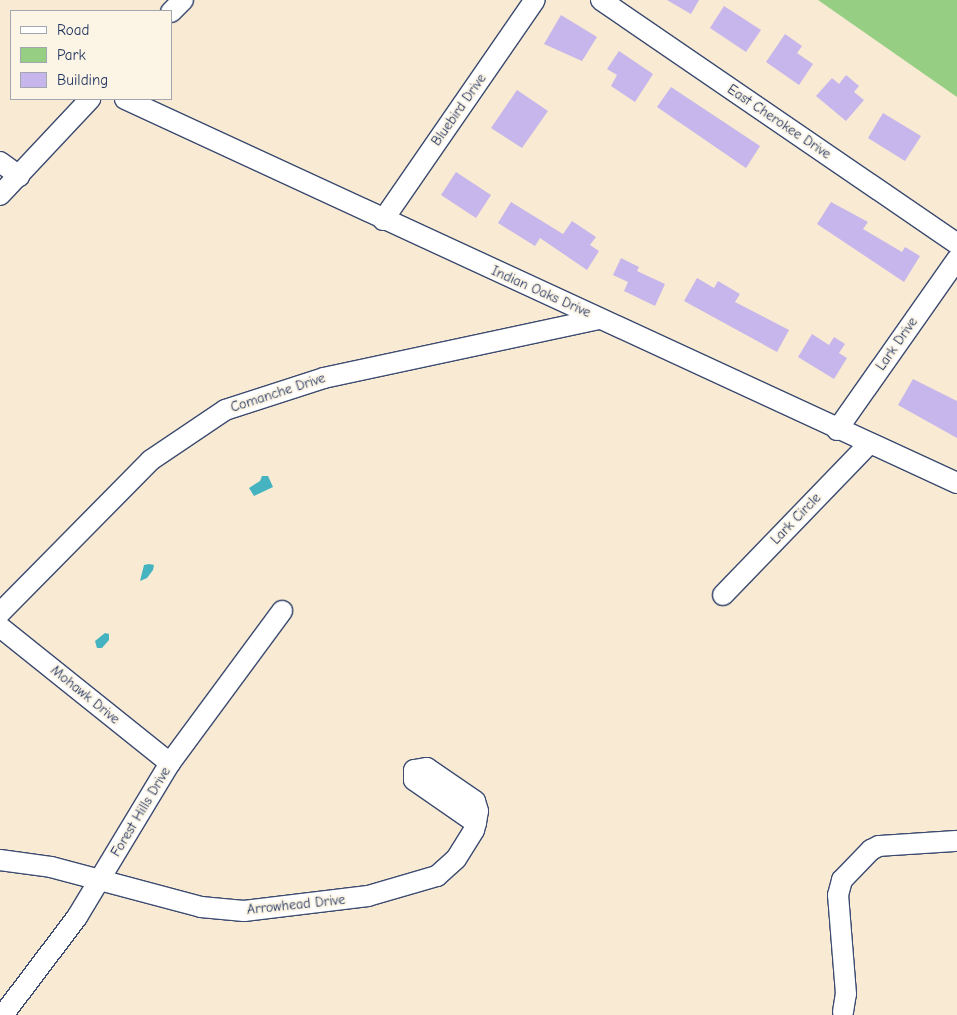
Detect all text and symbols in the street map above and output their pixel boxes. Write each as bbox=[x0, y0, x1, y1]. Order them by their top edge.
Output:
legend bbox=[10, 10, 172, 100]
text: Road bbox=[57, 21, 89, 39]
text: Park bbox=[57, 46, 86, 64]
text: Building bbox=[57, 71, 108, 89]
street label: Bluebird Drive bbox=[428, 71, 490, 149]
street label: East Cherokee Drive bbox=[724, 81, 834, 163]
street label: Indian Oaks Drive bbox=[489, 263, 593, 321]
street label: Lark Drive bbox=[873, 314, 921, 374]
street label: Comanche Drive bbox=[229, 370, 327, 416]
street label: Lark Circle bbox=[767, 490, 825, 548]
street label: Mohawk Drive bbox=[47, 662, 123, 728]
street label: Forest Hills Drive bbox=[108, 764, 174, 860]
street label: Arrowhead Drive bbox=[246, 891, 346, 919]

